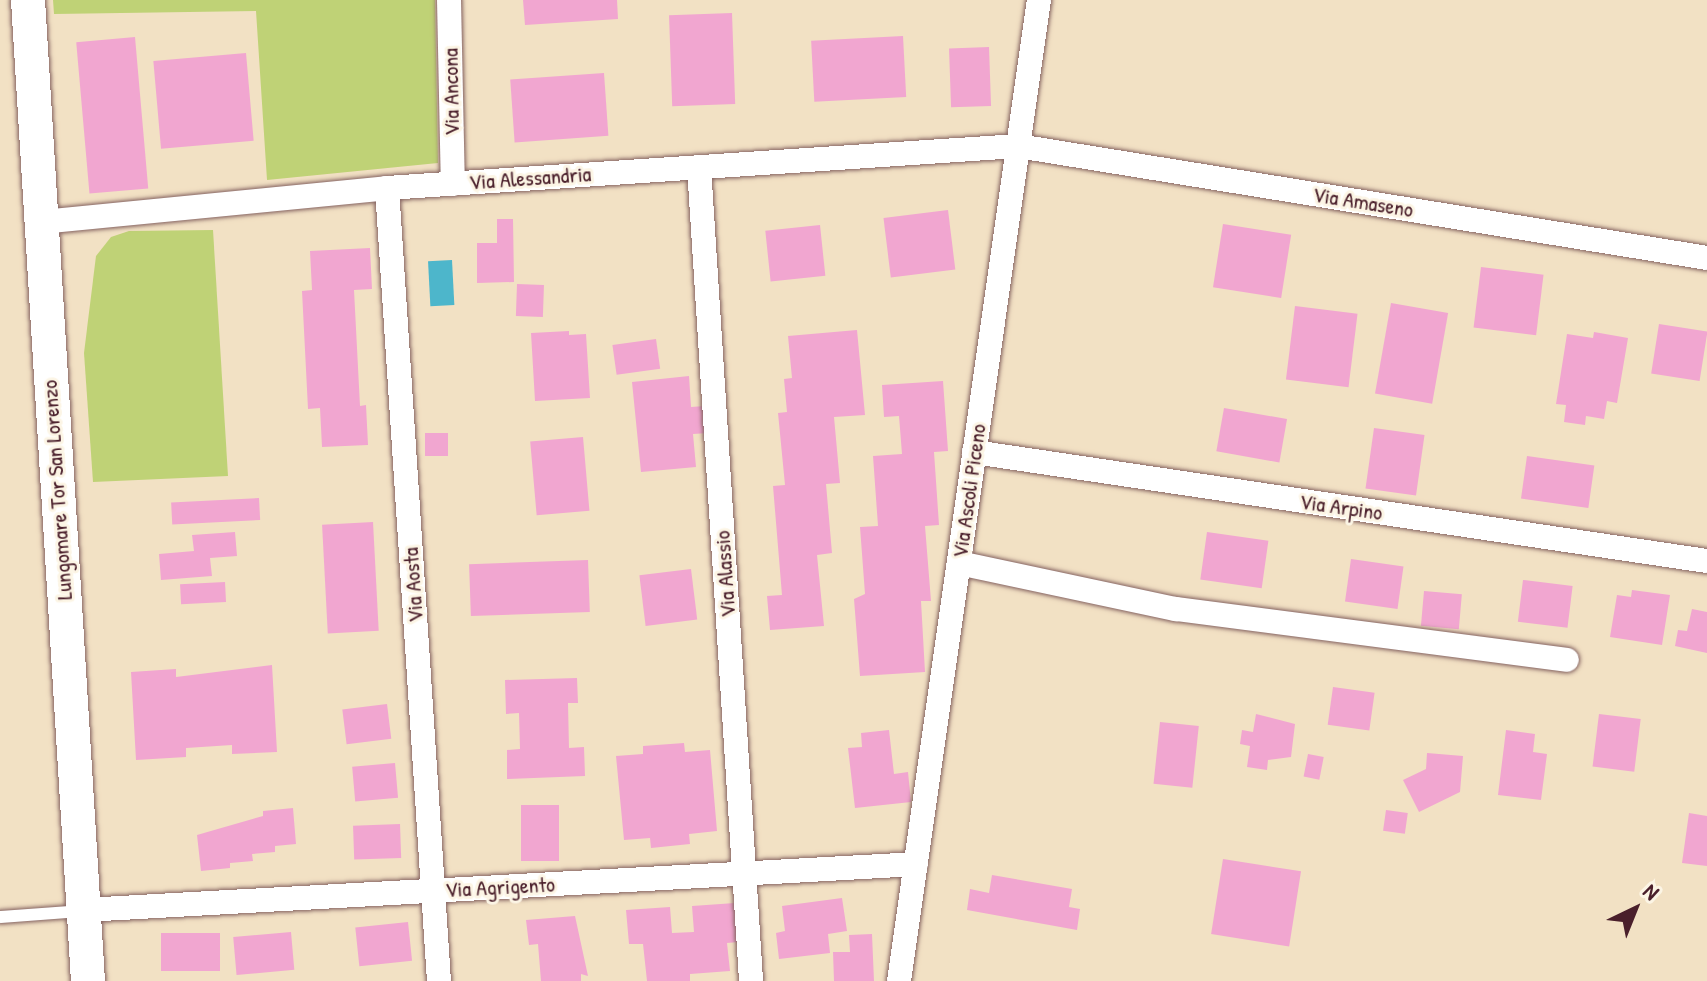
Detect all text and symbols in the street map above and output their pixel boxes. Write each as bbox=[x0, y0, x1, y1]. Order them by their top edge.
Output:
street label: Via Ancona bbox=[437, 48, 465, 136]
street label: Via Alessandria bbox=[468, 161, 592, 195]
street label: Via Amaseno bbox=[1311, 181, 1415, 223]
street label: Lungomare Tor San Lorenzo bbox=[36, 379, 78, 601]
street label: Via Ascoli Piceno bbox=[947, 422, 991, 560]
street label: Via Arpino bbox=[1298, 488, 1384, 526]
street label: Via Alassio bbox=[709, 530, 741, 618]
street label: Via Aosta bbox=[397, 547, 429, 623]
north arrow bbox=[1595, 869, 1675, 949]
street label: Via Agrigento bbox=[444, 871, 556, 903]
text: N bbox=[1637, 876, 1666, 906]

